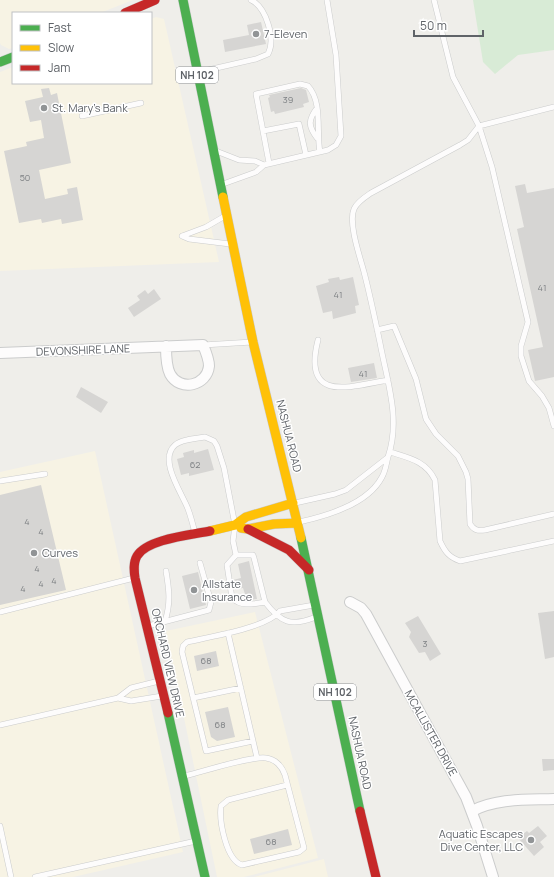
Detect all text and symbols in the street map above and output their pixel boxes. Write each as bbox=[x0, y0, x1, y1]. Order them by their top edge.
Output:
legend bbox=[12, 12, 152, 84]
scale bar bbox=[414, 12, 483, 38]
text: 50 m bbox=[420, 17, 447, 34]
text: Fast bbox=[48, 19, 72, 36]
place label: 7-Eleven bbox=[264, 26, 307, 41]
marker: 7-Eleven bbox=[251, 29, 261, 39]
text: Slow bbox=[48, 39, 74, 56]
text: Jam bbox=[48, 59, 70, 76]
road number: NH 102 bbox=[176, 67, 218, 83]
house number: 39 bbox=[283, 93, 293, 106]
place label: St. Mary's Bank bbox=[52, 100, 128, 115]
marker: St. Mary's Bank bbox=[39, 103, 49, 113]
house number: 50 bbox=[20, 171, 30, 184]
house number: 41 bbox=[538, 281, 546, 294]
house number: 41 bbox=[334, 288, 342, 301]
street label: DEVONSHIRE LANE bbox=[36, 340, 130, 359]
house number: 41 bbox=[359, 367, 367, 380]
street label: NASHUA ROAD bbox=[273, 398, 306, 474]
house number: 62 bbox=[190, 458, 200, 471]
house number: 4 bbox=[24, 515, 30, 528]
house number: 4 bbox=[38, 525, 44, 538]
place label: Curves bbox=[42, 545, 78, 560]
marker: Curves bbox=[29, 548, 39, 558]
house number: 4 bbox=[34, 562, 40, 575]
house number: 4 bbox=[51, 574, 57, 587]
place label: Allstate Insurance bbox=[202, 576, 253, 604]
house number: 4 bbox=[38, 577, 44, 590]
house number: 4 bbox=[20, 582, 26, 595]
marker: Allstate Insurance bbox=[189, 585, 199, 595]
street label: ORCHARD VIEW DRIVE bbox=[149, 607, 188, 719]
house number: 3 bbox=[423, 637, 428, 650]
house number: 68 bbox=[201, 654, 211, 667]
road number: NH 102 bbox=[314, 684, 356, 700]
street label: MCALLISTER DRIVE bbox=[402, 687, 461, 778]
street label: NASHUA ROAD bbox=[345, 715, 376, 791]
house number: 68 bbox=[215, 718, 225, 731]
place label: Aquatic Escapes Dive Center, LLC bbox=[439, 826, 523, 854]
house number: 68 bbox=[266, 835, 276, 848]
marker: Aquatic Escapes Dive Center, LLC bbox=[526, 835, 536, 845]

